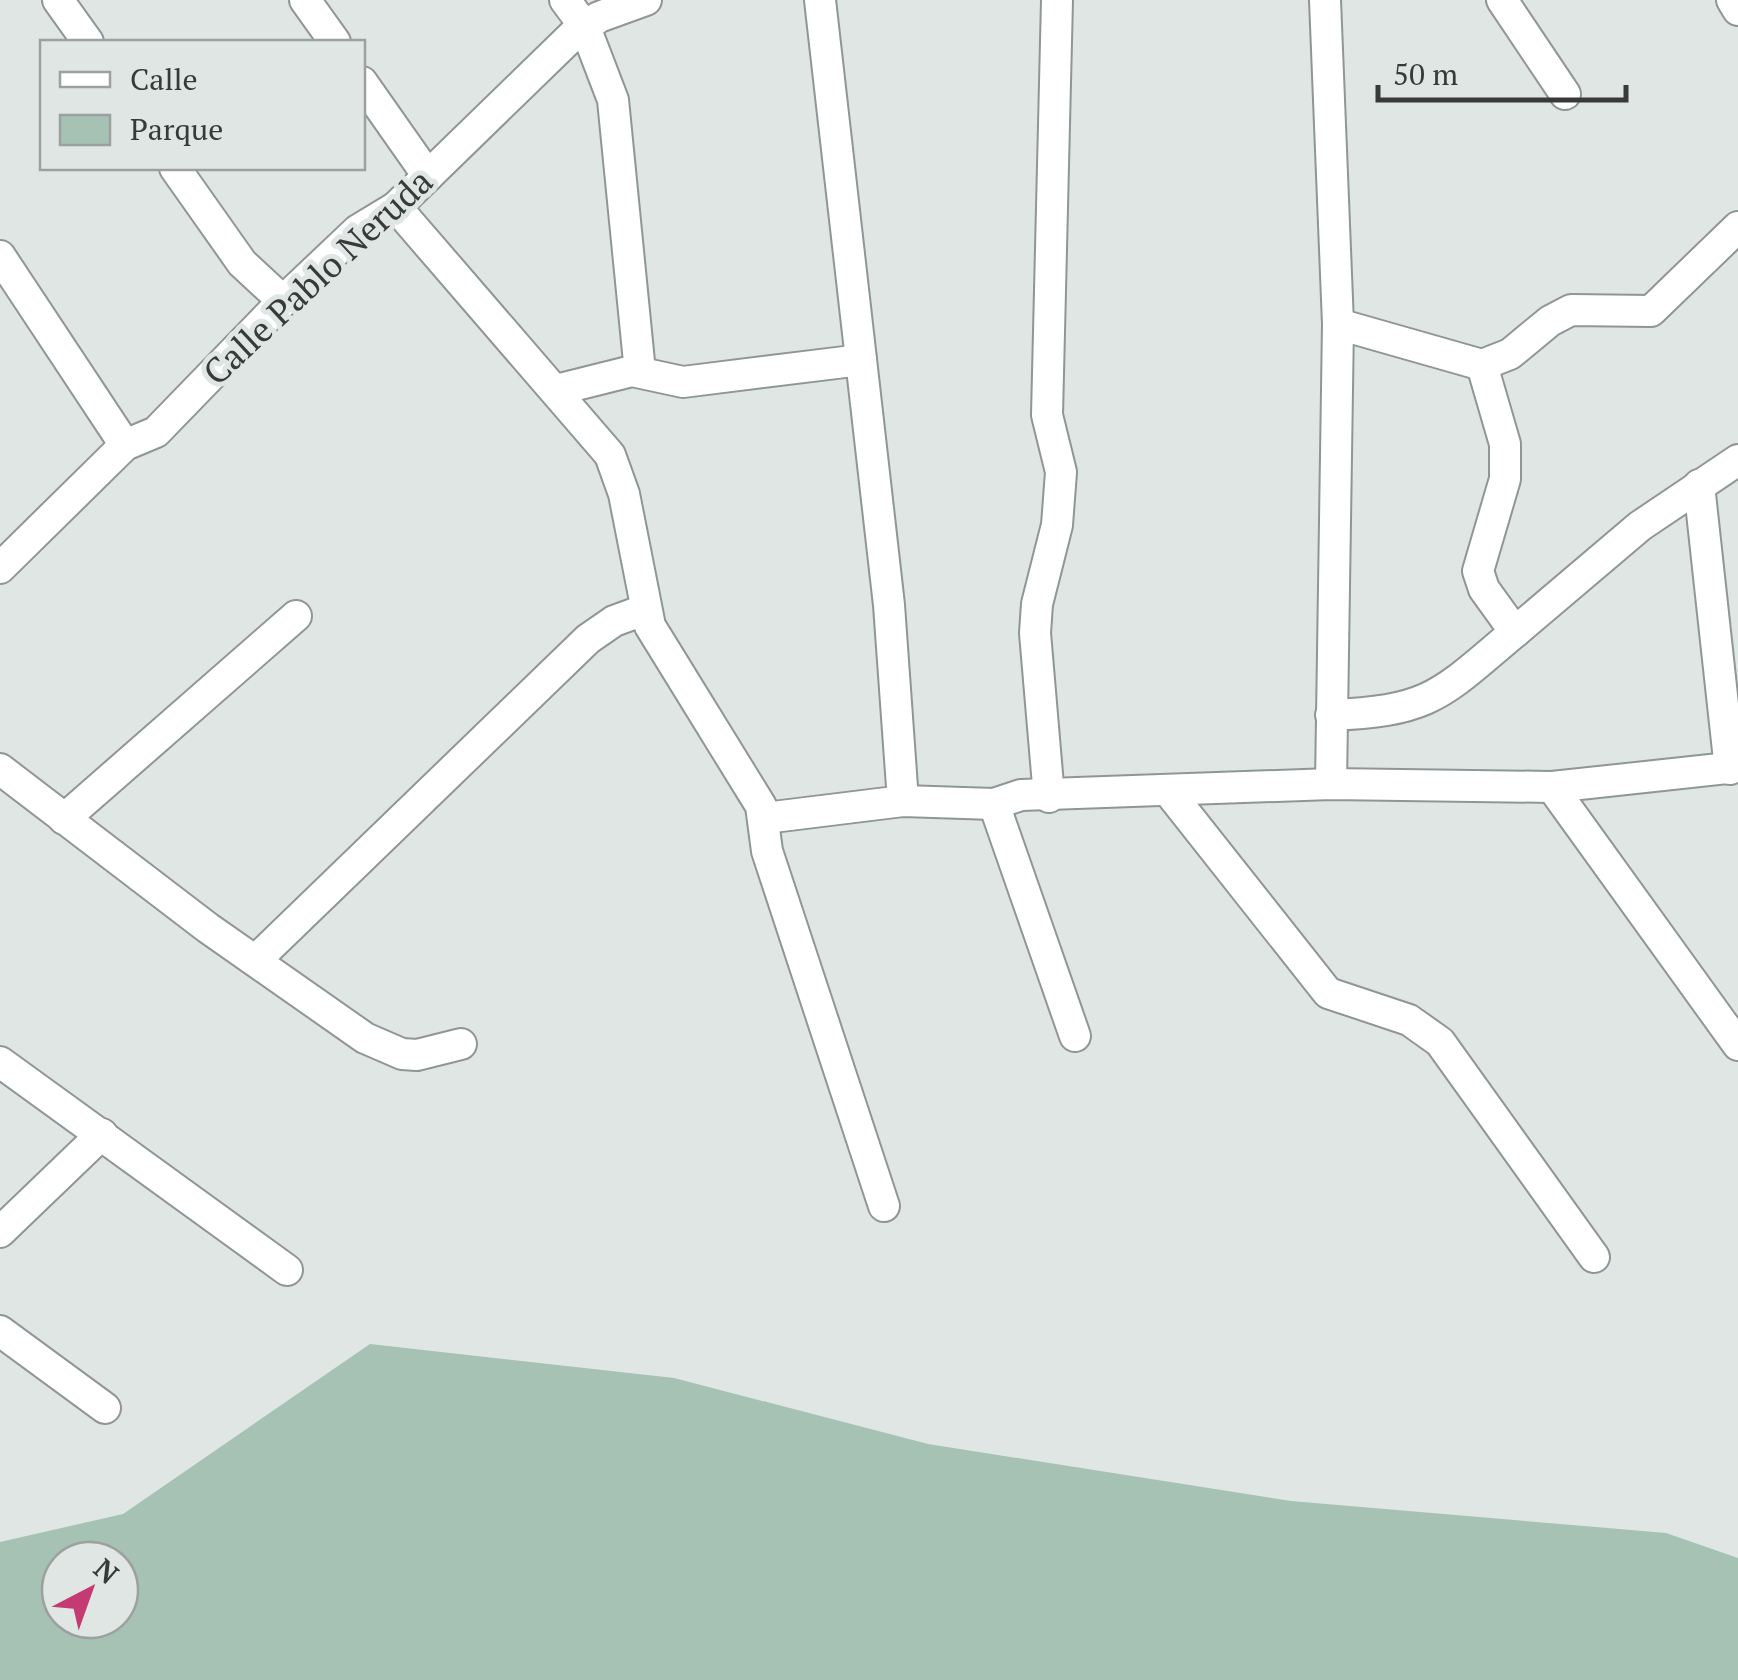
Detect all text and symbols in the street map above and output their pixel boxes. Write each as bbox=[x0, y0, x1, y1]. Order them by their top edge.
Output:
legend bbox=[40, 40, 365, 170]
scale bar bbox=[1378, 40, 1626, 102]
text: 50 m bbox=[1393, 54, 1458, 94]
text: Calle bbox=[130, 59, 198, 99]
text: Parque bbox=[130, 109, 223, 149]
street label: Calle Pablo Neruda bbox=[193, 158, 442, 394]
north arrow bbox=[40, 1540, 140, 1640]
text: N bbox=[87, 1550, 127, 1592]

